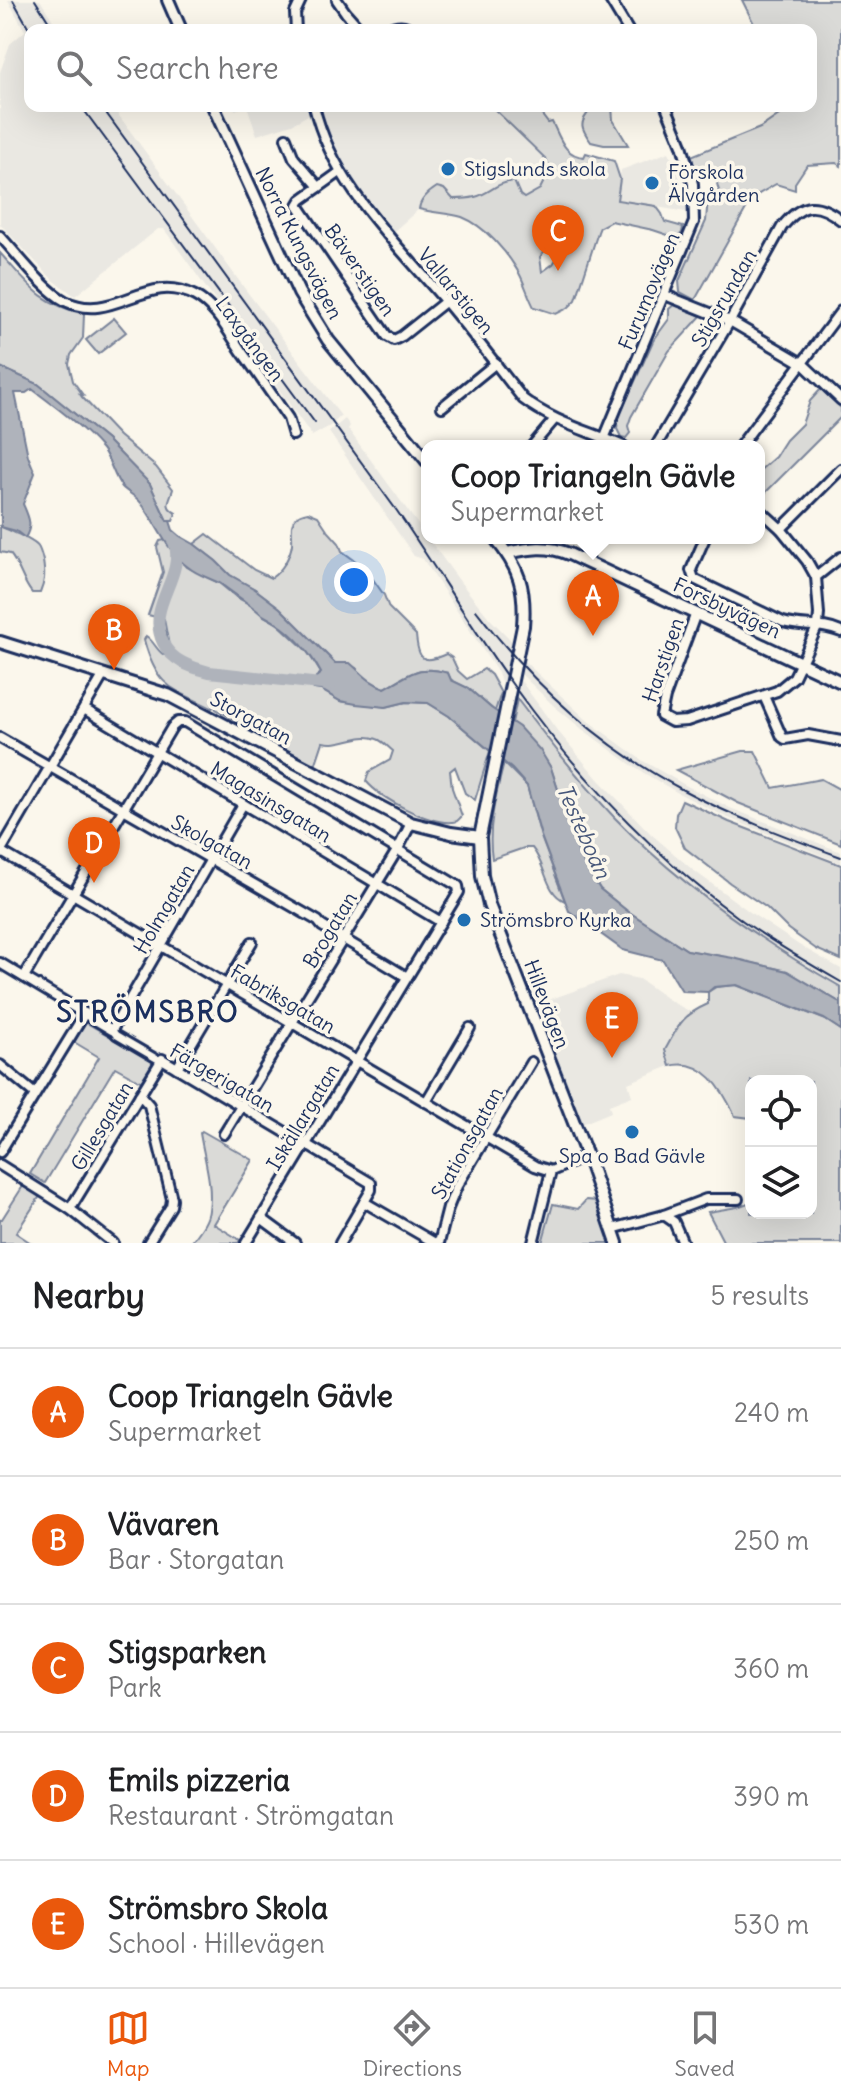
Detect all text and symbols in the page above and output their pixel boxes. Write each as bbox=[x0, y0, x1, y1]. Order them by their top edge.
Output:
search box bbox=[24, 24, 817, 112]
icon: search bbox=[52, 46, 96, 90]
text: Search here bbox=[116, 49, 279, 87]
place label: Stigslunds skola bbox=[464, 156, 606, 181]
place label: Förskola Älvgården bbox=[668, 159, 759, 207]
marker: Stigslunds skola bbox=[439, 160, 457, 178]
street label: Norra Kungsvägen bbox=[250, 163, 349, 323]
marker: Förskola Älvgården bbox=[643, 174, 661, 192]
pin: C bbox=[532, 205, 584, 271]
street label: Bäverstigen bbox=[319, 219, 401, 321]
street label: Furumovägen bbox=[613, 228, 685, 353]
street label: Vallarstigen bbox=[413, 242, 500, 339]
street label: Stigsrundan bbox=[686, 245, 762, 351]
street label: Laxgången bbox=[211, 291, 290, 386]
popup bbox=[421, 440, 765, 544]
text: Coop Triangeln Gävle bbox=[451, 457, 735, 495]
text: Supermarket bbox=[451, 495, 604, 528]
your location bbox=[334, 562, 374, 602]
pin: A bbox=[567, 570, 619, 636]
street label: Forsbyvägen bbox=[669, 572, 785, 643]
pin: B bbox=[88, 604, 140, 670]
street label: Harstigen bbox=[636, 614, 689, 705]
street label: Storgatan bbox=[206, 686, 296, 749]
street label: Magasinsgatan bbox=[206, 756, 336, 847]
water label: Testeboån bbox=[551, 779, 618, 884]
street label: Skolgatan bbox=[167, 809, 257, 874]
pin: D bbox=[68, 817, 120, 883]
street label: Holmgatan bbox=[128, 859, 199, 958]
street label: Brogatan bbox=[297, 887, 362, 972]
place label: Strömsbro Kyrka bbox=[480, 907, 632, 932]
marker: Strömsbro Kyrka bbox=[455, 911, 473, 929]
street label: Hillevägen bbox=[519, 956, 576, 1052]
street label: Fabriksgatan bbox=[226, 958, 340, 1039]
pin: E bbox=[586, 992, 638, 1058]
district label: STRÖMSBRO bbox=[56, 993, 240, 1030]
street label: Färgerigatan bbox=[165, 1038, 279, 1118]
street label: Iskällargatan bbox=[261, 1059, 344, 1175]
map controls bbox=[745, 1075, 817, 1219]
button: locate bbox=[745, 1075, 817, 1147]
street label: Gillesgatan bbox=[65, 1076, 138, 1175]
street label: Stationsgatan bbox=[425, 1082, 508, 1203]
marker: Spa o Bad Gävle bbox=[623, 1123, 641, 1141]
place label: Spa o Bad Gävle bbox=[559, 1143, 705, 1168]
button: layers bbox=[745, 1147, 817, 1219]
text: Nearby bbox=[32, 1274, 145, 1317]
text: 5 results bbox=[711, 1279, 809, 1312]
text: Coop Triangeln Gävle bbox=[108, 1377, 393, 1415]
text: A bbox=[50, 1396, 66, 1429]
text: 240 m bbox=[734, 1396, 809, 1429]
text: Supermarket bbox=[108, 1415, 261, 1448]
text: Vävaren bbox=[108, 1505, 219, 1543]
text: B bbox=[49, 1524, 67, 1557]
text: 250 m bbox=[734, 1524, 809, 1557]
text: Bar · Storgatan bbox=[108, 1543, 284, 1576]
text: Stigsparken bbox=[108, 1633, 266, 1671]
text: C bbox=[49, 1652, 67, 1685]
text: 360 m bbox=[733, 1652, 809, 1685]
text: Park bbox=[108, 1671, 162, 1704]
text: Emils pizzeria bbox=[108, 1761, 290, 1799]
text: D bbox=[49, 1780, 67, 1813]
text: 390 m bbox=[733, 1780, 809, 1813]
text: Restaurant · Strömgatan bbox=[108, 1799, 394, 1832]
text: Strömsbro Skola bbox=[108, 1889, 328, 1927]
text: E bbox=[50, 1908, 66, 1941]
text: 530 m bbox=[733, 1908, 809, 1941]
text: School · Hillevägen bbox=[108, 1927, 325, 1960]
tab: Map bbox=[106, 2006, 150, 2082]
tab: Directions bbox=[363, 2006, 462, 2082]
tab: Saved bbox=[674, 2006, 735, 2082]

